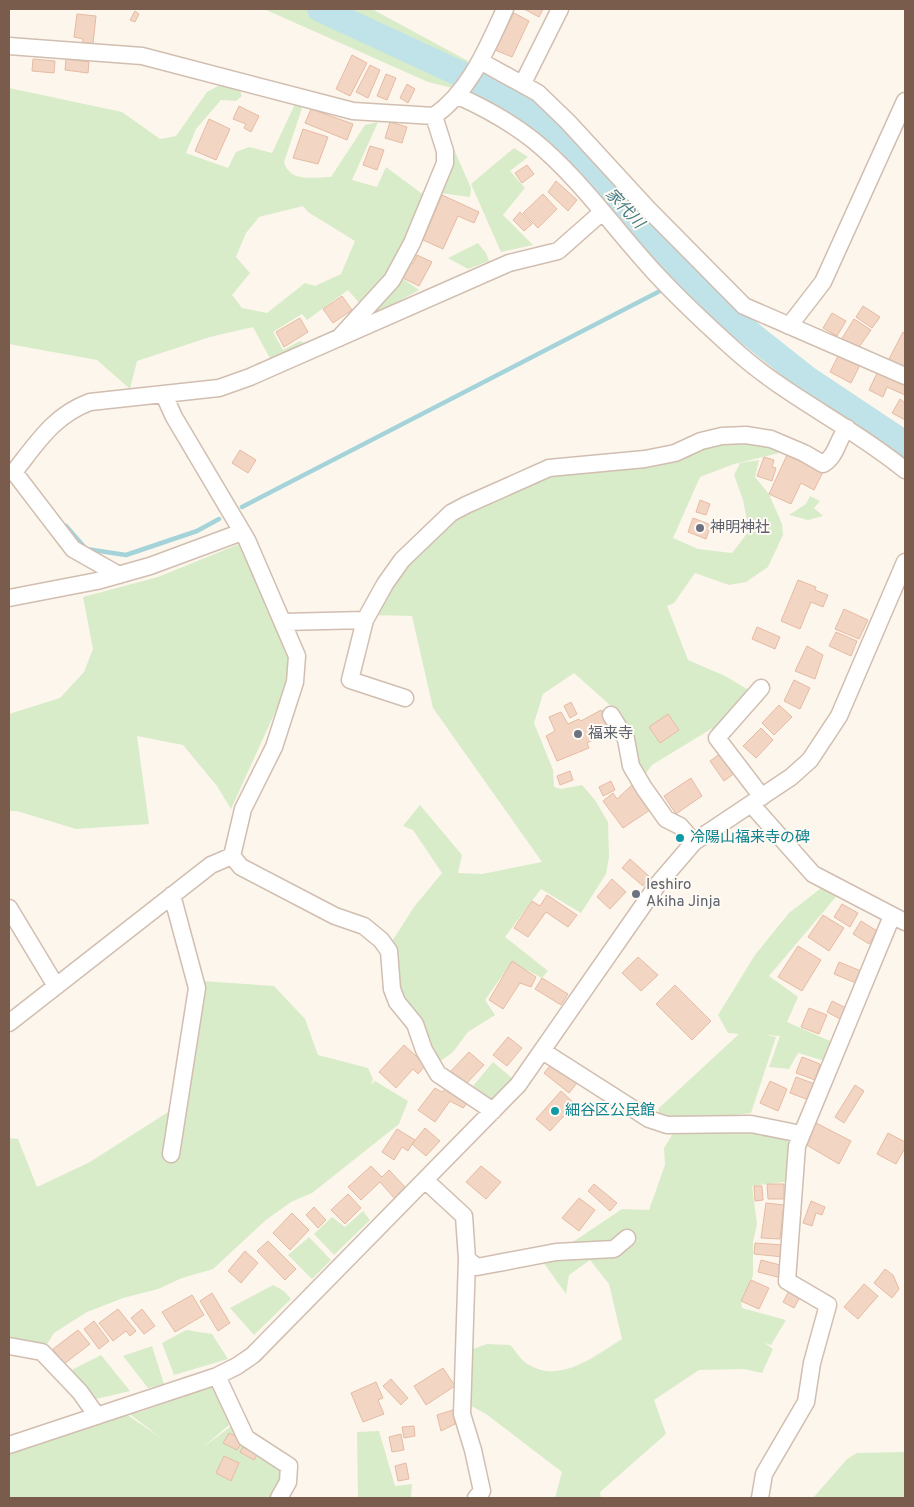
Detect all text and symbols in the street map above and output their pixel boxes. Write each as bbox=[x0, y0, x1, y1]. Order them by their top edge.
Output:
water label: 家代川 bbox=[600, 185, 649, 235]
place label: 神明神社 bbox=[710, 519, 770, 538]
marker: 神明神社 bbox=[694, 522, 706, 534]
place label: 福来寺 bbox=[588, 725, 633, 744]
marker: 福来寺 bbox=[572, 728, 584, 740]
place label: 冷陽山福来寺の碑 bbox=[690, 829, 810, 848]
marker: 冷陽山福来寺の碑 bbox=[674, 832, 686, 844]
place label: Ieshiro Akiha Jinja bbox=[646, 876, 721, 912]
marker: Ieshiro Akiha Jinja bbox=[630, 888, 642, 900]
place label: 細谷区公民館 bbox=[565, 1102, 655, 1121]
marker: 細谷区公民館 bbox=[549, 1105, 561, 1117]

